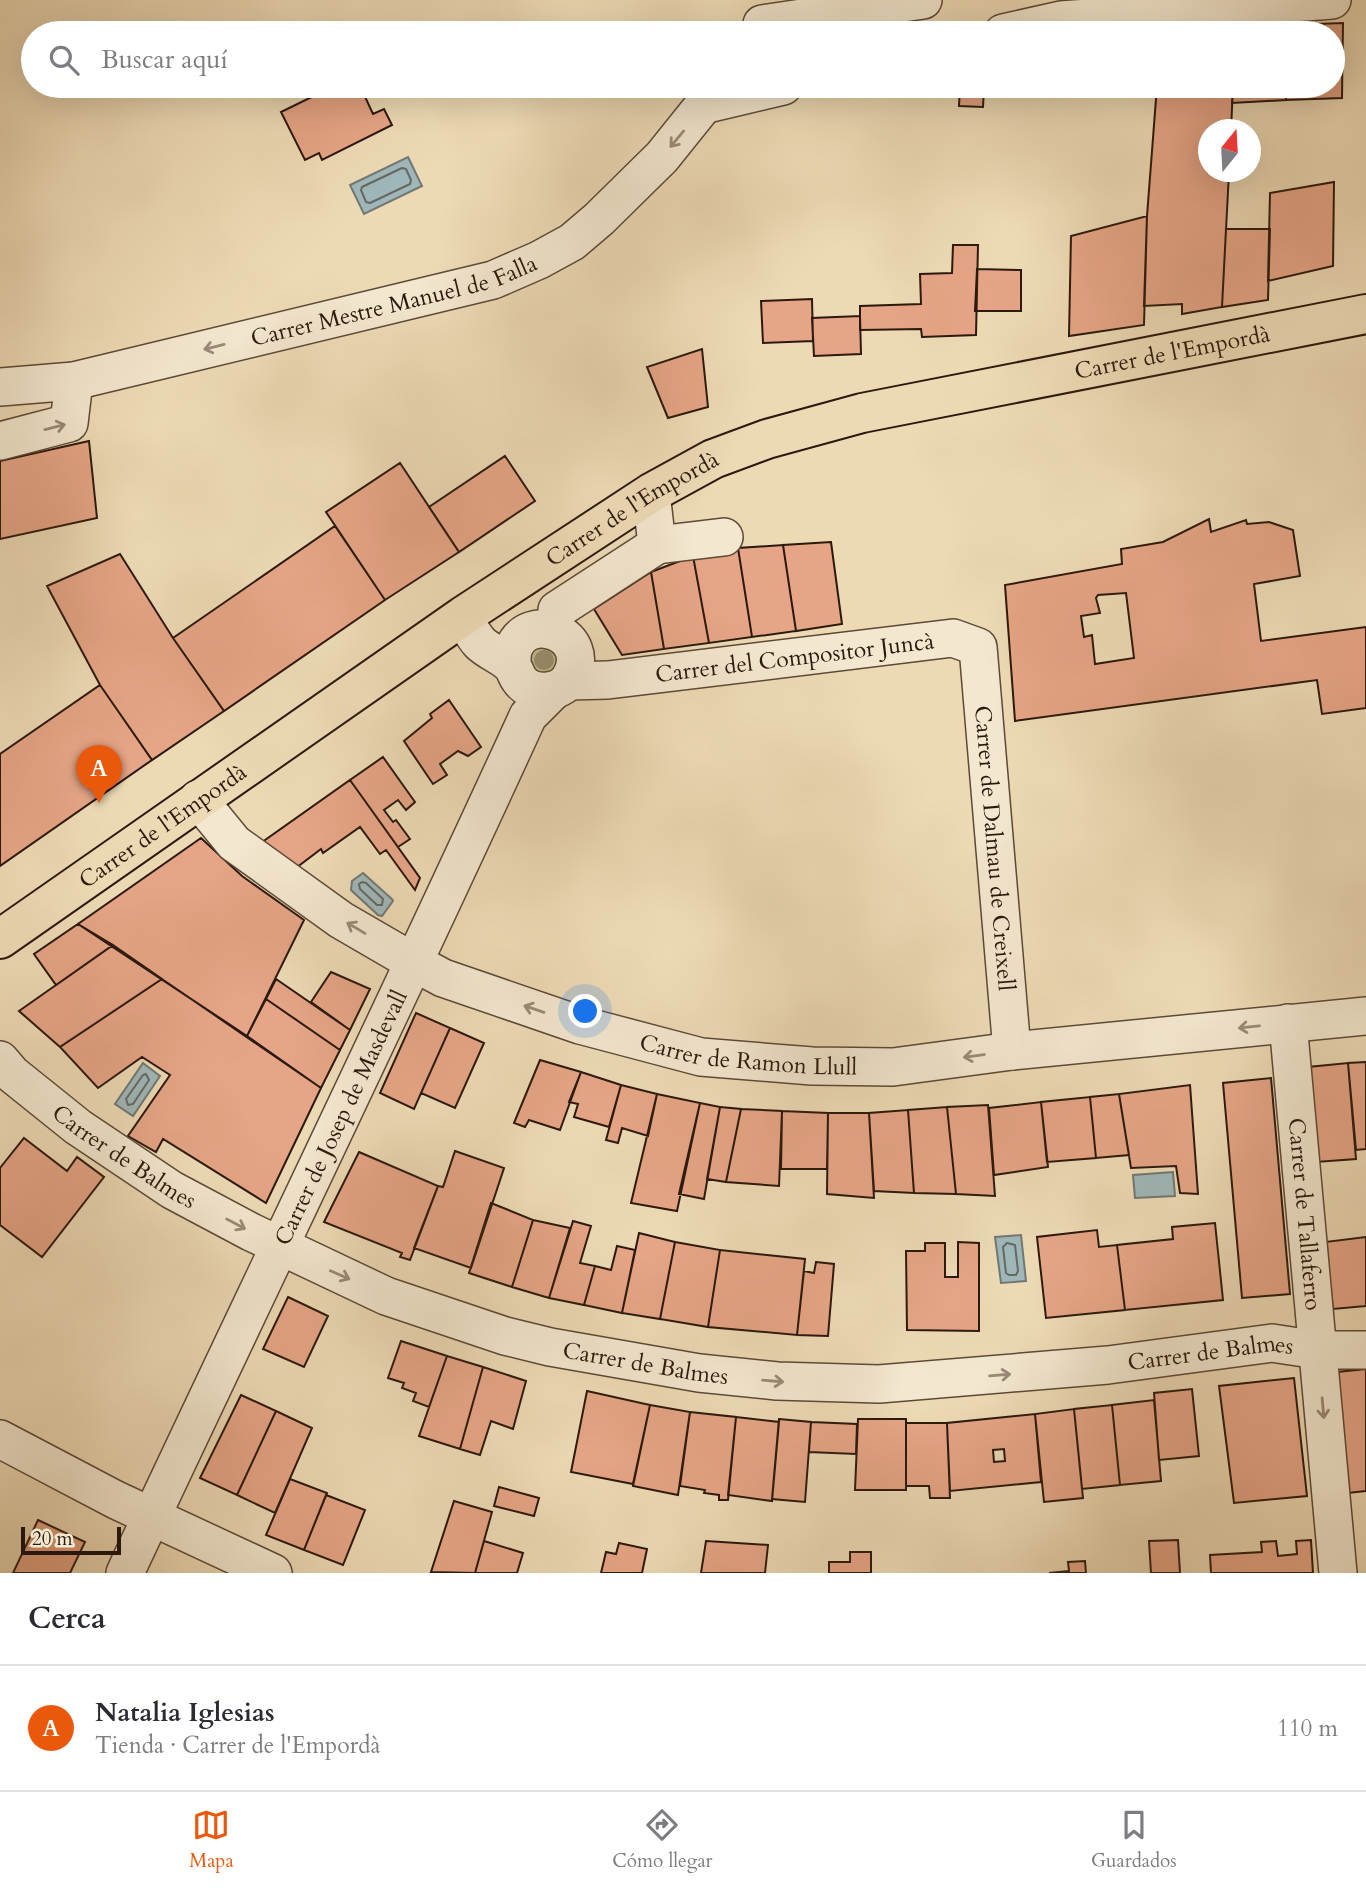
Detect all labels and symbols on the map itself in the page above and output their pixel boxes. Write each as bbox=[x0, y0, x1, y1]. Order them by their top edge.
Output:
north arrow bbox=[1198, 119, 1261, 182]
one-way arrow bbox=[669, 130, 685, 148]
street label: Carrer Mestre Manuel de Falla bbox=[248, 248, 542, 354]
street label: Carrer de l'Empordà bbox=[1072, 318, 1273, 387]
one-way arrow bbox=[203, 341, 226, 354]
one-way arrow bbox=[43, 420, 66, 433]
street label: Carrer de l'Empordà bbox=[540, 444, 724, 574]
street label: Carrer del Compositor Juncà bbox=[653, 625, 936, 690]
street label: Carrer de Dalmau de Creixell bbox=[967, 704, 1022, 992]
pin: A bbox=[76, 745, 122, 803]
street label: Carrer de l'Empordà bbox=[72, 757, 253, 896]
one-way arrow bbox=[347, 921, 367, 935]
street label: Carrer de Josep de Masdevall bbox=[267, 985, 415, 1250]
your location bbox=[568, 994, 602, 1028]
one-way arrow bbox=[524, 1002, 546, 1014]
one-way arrow bbox=[1238, 1021, 1261, 1034]
street label: Carrer de Ramon Llull bbox=[636, 1026, 858, 1083]
one-way arrow bbox=[963, 1049, 986, 1062]
street label: Carrer de Balmes bbox=[46, 1097, 201, 1216]
street label: Carrer de Tallaferro bbox=[1281, 1117, 1329, 1312]
one-way arrow bbox=[225, 1218, 246, 1231]
one-way arrow bbox=[329, 1269, 350, 1282]
street label: Carrer de Balmes bbox=[1126, 1328, 1296, 1378]
street label: Carrer de Balmes bbox=[560, 1335, 730, 1392]
one-way arrow bbox=[988, 1368, 1011, 1381]
one-way arrow bbox=[761, 1375, 784, 1388]
one-way arrow bbox=[1317, 1396, 1330, 1419]
scale bar bbox=[21, 1524, 121, 1556]

